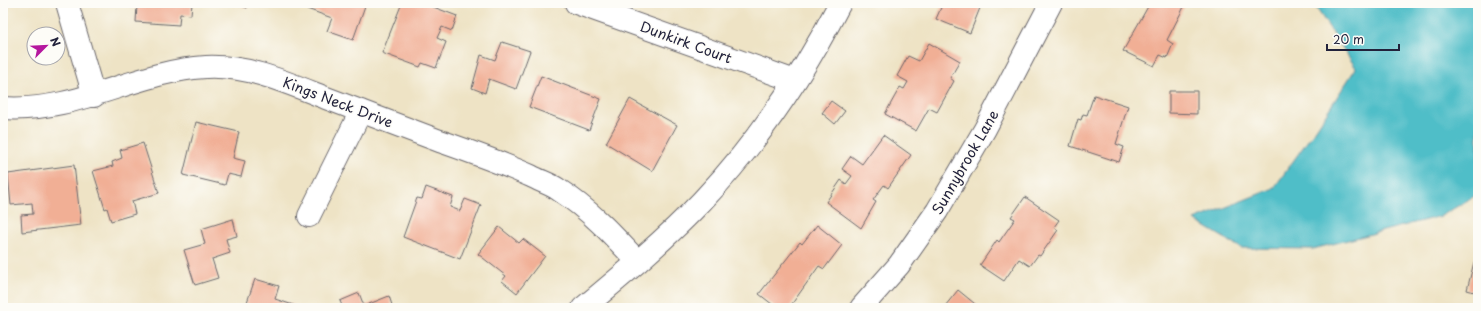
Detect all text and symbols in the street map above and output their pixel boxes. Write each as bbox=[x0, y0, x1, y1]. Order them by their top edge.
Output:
street label: Dunkirk Court bbox=[637, 16, 735, 68]
north arrow bbox=[26, 26, 66, 66]
scale bar bbox=[1327, 26, 1399, 52]
text: 20 m bbox=[1333, 30, 1364, 48]
text: N bbox=[46, 34, 65, 49]
street label: Kings Neck Drive bbox=[280, 71, 396, 133]
street label: Sunnybrook Lane bbox=[926, 106, 1004, 218]

